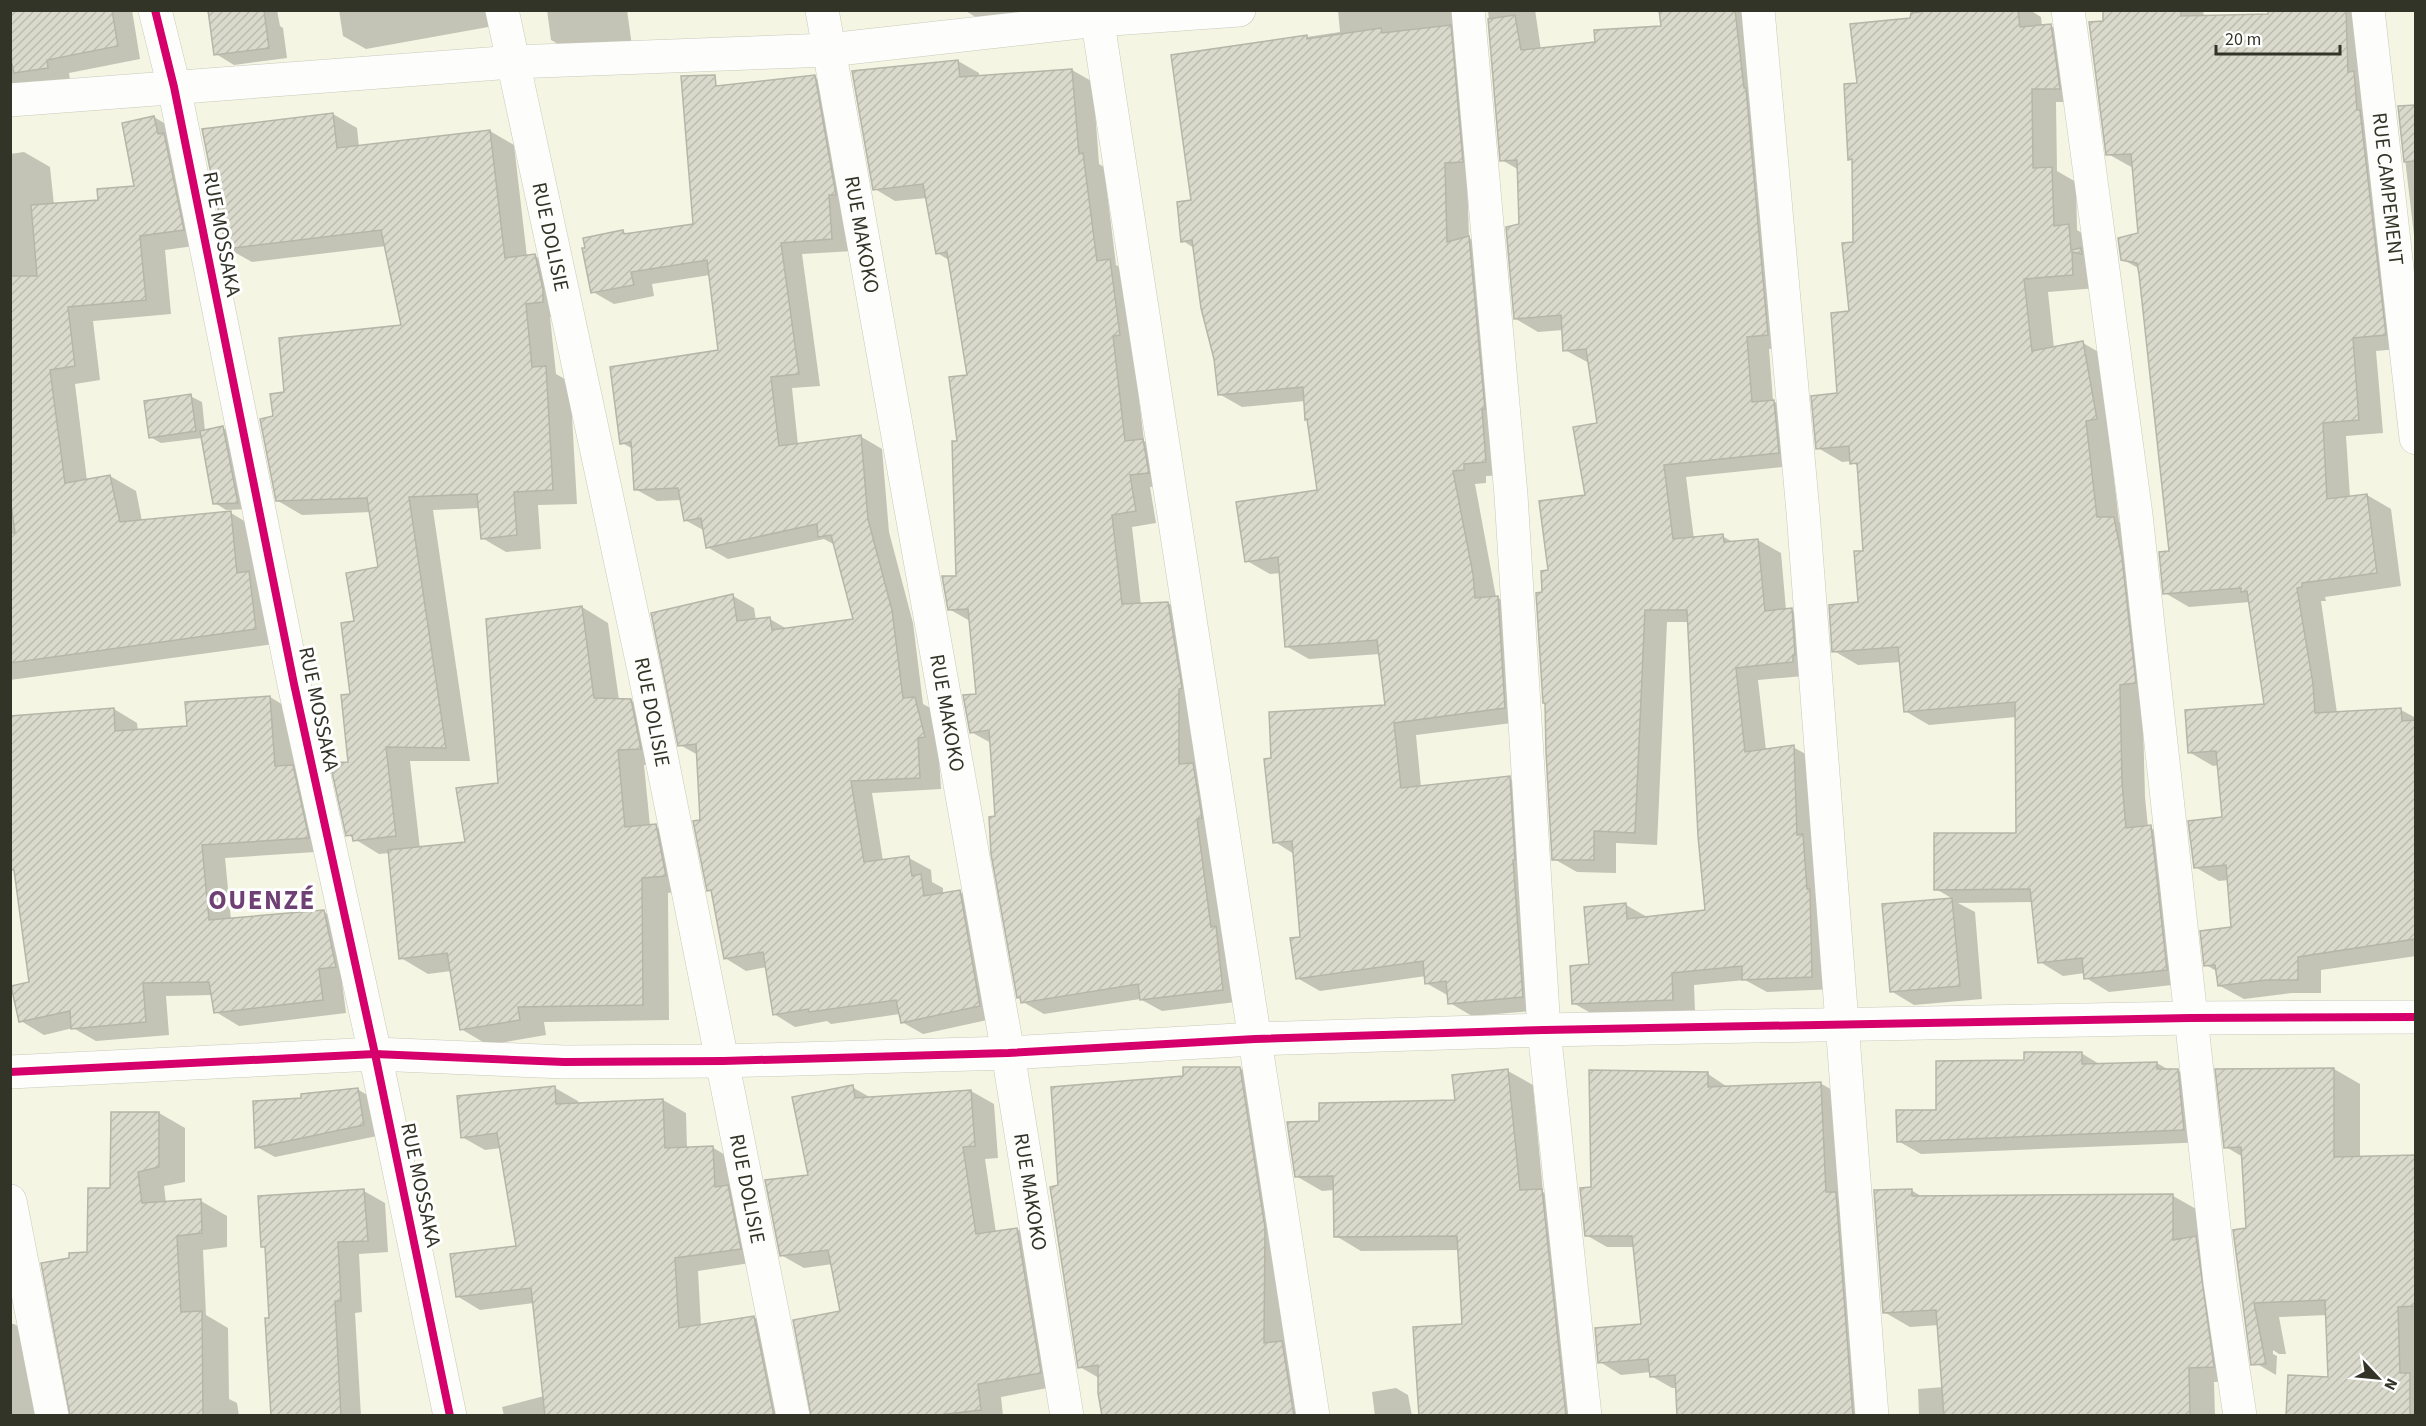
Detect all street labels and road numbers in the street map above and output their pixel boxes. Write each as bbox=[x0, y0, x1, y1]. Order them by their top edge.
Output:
street label: RUE CAMPEMENT bbox=[2365, 111, 2412, 267]
street label: RUE MOSSAKA bbox=[195, 169, 249, 300]
street label: RUE MAKOKO bbox=[837, 173, 887, 296]
street label: RUE DOLISIE bbox=[524, 179, 577, 294]
street label: RUE MOSSAKA bbox=[291, 644, 347, 775]
street label: RUE MAKOKO bbox=[922, 652, 973, 774]
street label: RUE DOLISIE bbox=[627, 654, 678, 770]
street label: RUE MOSSAKA bbox=[393, 1120, 449, 1251]
street label: RUE DOLISIE bbox=[722, 1131, 773, 1246]
street label: RUE MAKOKO bbox=[1006, 1131, 1055, 1253]

